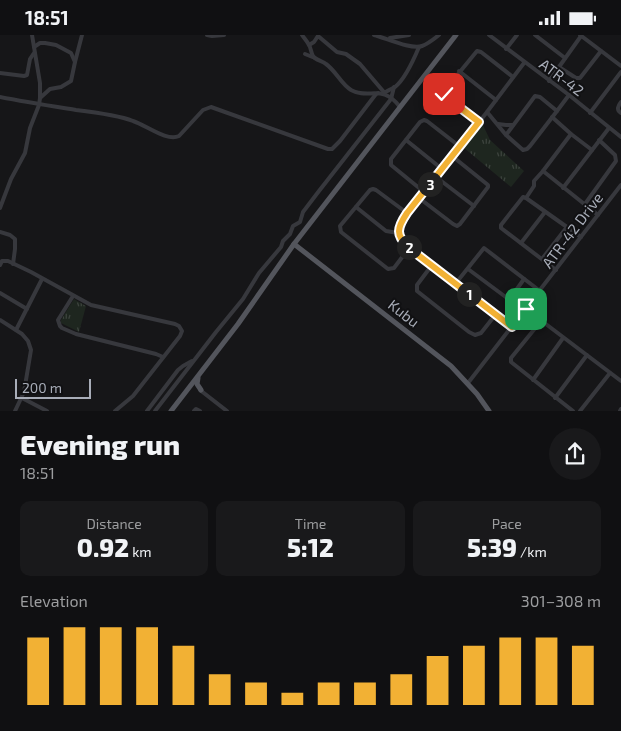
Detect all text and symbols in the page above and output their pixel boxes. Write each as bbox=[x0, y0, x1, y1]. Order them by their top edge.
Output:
text: 18:51 bbox=[25, 6, 69, 29]
street label: ATR-42 bbox=[536, 55, 588, 99]
pin bbox=[423, 73, 465, 115]
icon: check bbox=[430, 80, 458, 108]
pin: 3 bbox=[418, 171, 442, 197]
text: 3 bbox=[427, 176, 434, 193]
street label: ATR-42 Drive bbox=[538, 189, 606, 271]
pin: 2 bbox=[396, 235, 422, 259]
text: 2 bbox=[405, 239, 414, 256]
pin: 1 bbox=[456, 281, 482, 307]
text: 1 bbox=[466, 286, 473, 303]
pin bbox=[505, 288, 547, 330]
street label: Kubu bbox=[385, 295, 423, 331]
icon: arrive bbox=[512, 295, 540, 323]
scale bar bbox=[15, 376, 91, 399]
text: 200 m bbox=[22, 379, 62, 396]
text: Evening run bbox=[20, 427, 180, 461]
button: share bbox=[549, 428, 601, 480]
text: 18:51 bbox=[20, 463, 55, 482]
text: Distance bbox=[87, 515, 142, 532]
text: Time bbox=[295, 515, 326, 532]
text: Pace bbox=[492, 515, 522, 532]
text: 0.92 bbox=[77, 532, 129, 562]
text: 5:12 bbox=[287, 532, 334, 562]
text: 5:39 bbox=[467, 532, 517, 562]
text: km bbox=[129, 543, 152, 560]
text: /km bbox=[517, 543, 547, 560]
text: Elevation bbox=[20, 591, 88, 610]
text: 301–308 m bbox=[521, 591, 601, 610]

